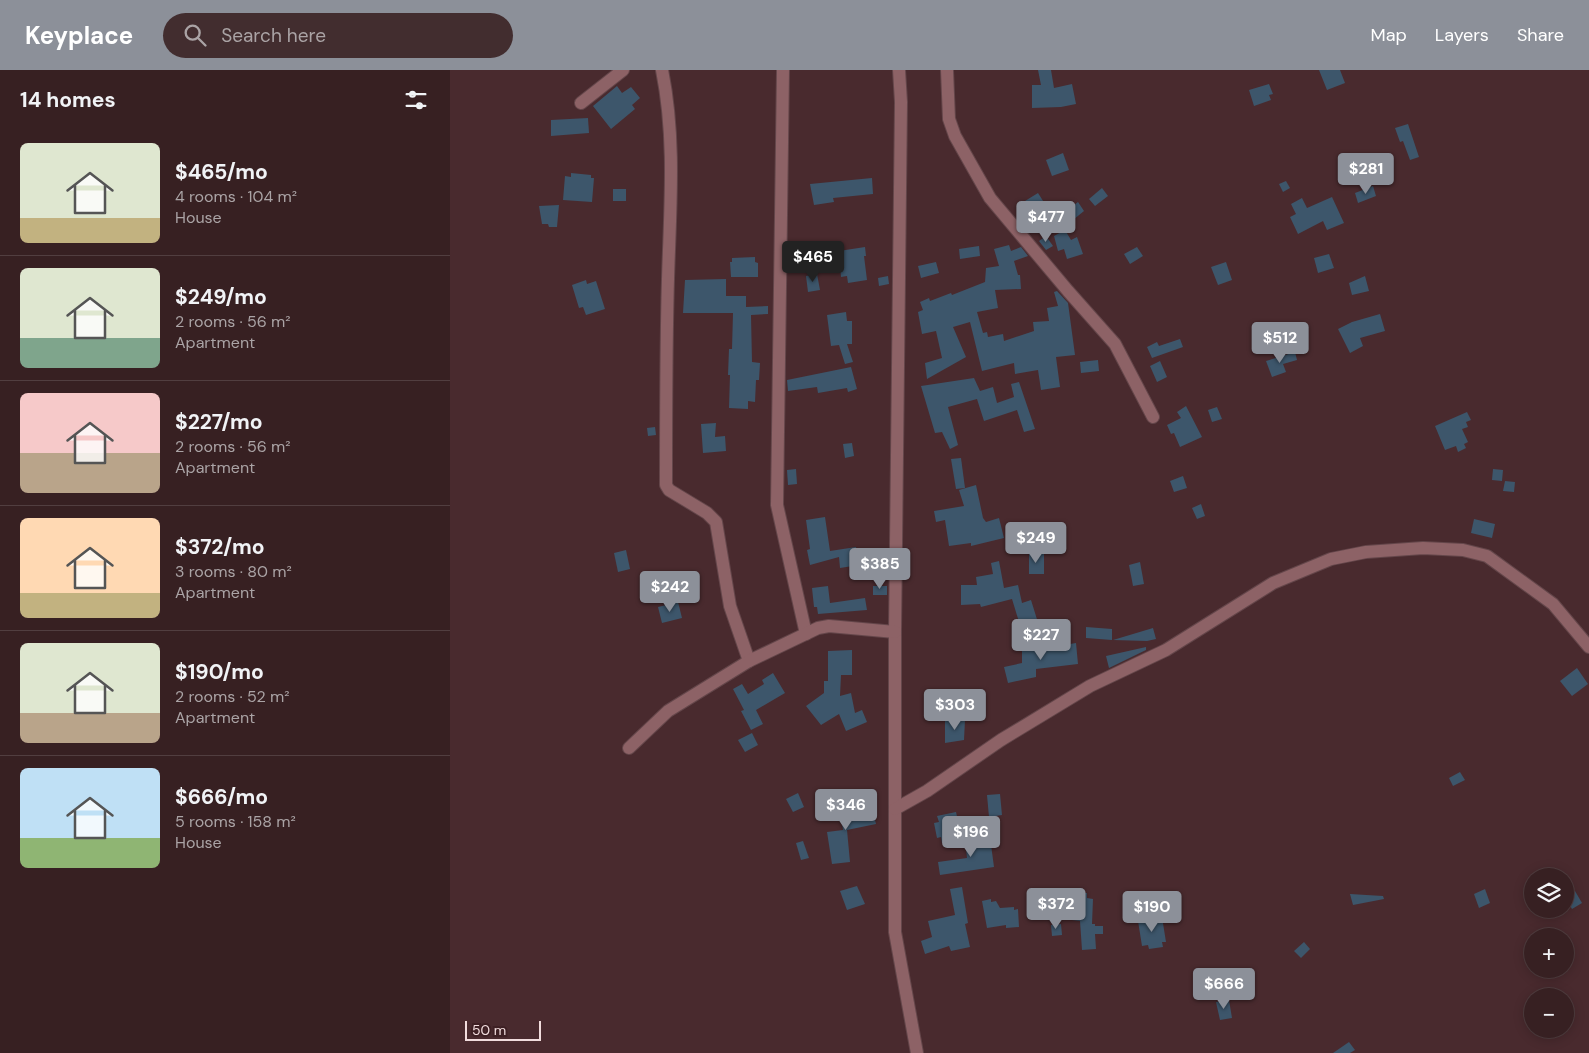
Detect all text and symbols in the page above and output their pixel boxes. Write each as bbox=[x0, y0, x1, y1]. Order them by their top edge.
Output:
search box bbox=[163, 13, 513, 58]
text: Keyplace bbox=[25, 20, 133, 51]
icon: search bbox=[181, 21, 209, 49]
text: Search here bbox=[221, 23, 326, 48]
text: Map bbox=[1371, 23, 1407, 47]
text: Layers bbox=[1435, 23, 1489, 47]
text: Share bbox=[1517, 23, 1564, 47]
text: 14 homes bbox=[20, 86, 116, 114]
icon: filters bbox=[402, 86, 430, 114]
pin: $281 bbox=[1336, 152, 1396, 195]
text: $465/mo bbox=[175, 158, 268, 186]
text: $281 bbox=[1349, 158, 1383, 179]
icon: home bbox=[60, 163, 120, 223]
text: 4 rooms · 104 m² bbox=[175, 186, 297, 207]
pin: $477 bbox=[1016, 200, 1076, 243]
text: $477 bbox=[1027, 206, 1065, 227]
text: House bbox=[175, 207, 222, 228]
pin: $465 bbox=[783, 240, 843, 283]
text: $465 bbox=[793, 246, 833, 267]
text: $249/mo bbox=[175, 283, 267, 311]
icon: home bbox=[60, 288, 120, 348]
text: 2 rooms · 56 m² bbox=[175, 311, 291, 332]
pin: $512 bbox=[1250, 322, 1310, 364]
text: $512 bbox=[1263, 327, 1297, 348]
text: Apartment bbox=[175, 332, 255, 353]
text: $227/mo bbox=[175, 408, 263, 436]
icon: home bbox=[60, 413, 120, 473]
text: 2 rooms · 56 m² bbox=[175, 436, 291, 457]
text: Apartment bbox=[175, 457, 255, 478]
pin: $249 bbox=[1006, 522, 1066, 564]
text: $249 bbox=[1016, 527, 1056, 548]
text: $372/mo bbox=[175, 533, 265, 561]
icon: home bbox=[60, 538, 120, 598]
pin: $385 bbox=[850, 548, 910, 590]
text: $385 bbox=[860, 553, 900, 574]
text: 3 rooms · 80 m² bbox=[175, 561, 292, 582]
pin: $242 bbox=[640, 570, 700, 613]
text: $242 bbox=[651, 576, 689, 597]
text: Apartment bbox=[175, 582, 255, 603]
pin: $227 bbox=[1011, 618, 1071, 661]
text: $227 bbox=[1023, 624, 1059, 645]
text: $190/mo bbox=[175, 658, 264, 686]
icon: home bbox=[60, 663, 120, 723]
text: 2 rooms · 52 m² bbox=[175, 686, 290, 707]
pin: $303 bbox=[925, 688, 985, 731]
text: $303 bbox=[935, 694, 975, 715]
text: Apartment bbox=[175, 707, 255, 728]
text: $666/mo bbox=[175, 783, 268, 811]
icon: home bbox=[60, 788, 120, 848]
pin: $346 bbox=[816, 788, 876, 831]
text: $346 bbox=[826, 794, 866, 815]
text: 5 rooms · 158 m² bbox=[175, 811, 296, 832]
pin: $196 bbox=[941, 816, 1001, 858]
text: $196 bbox=[953, 821, 989, 842]
text: House bbox=[175, 832, 222, 853]
map controls bbox=[1524, 868, 1574, 1038]
button: layers bbox=[1524, 868, 1574, 918]
pin: $372 bbox=[1026, 888, 1086, 930]
pin: $190 bbox=[1122, 890, 1182, 933]
text: $372 bbox=[1038, 893, 1074, 914]
text: $190 bbox=[1134, 896, 1170, 917]
button: + bbox=[1524, 928, 1574, 978]
pin: $666 bbox=[1194, 968, 1254, 1010]
text: $666 bbox=[1204, 973, 1244, 994]
button: − bbox=[1524, 988, 1574, 1038]
scale bar bbox=[465, 1018, 541, 1041]
text: 50 m bbox=[472, 1021, 506, 1039]

